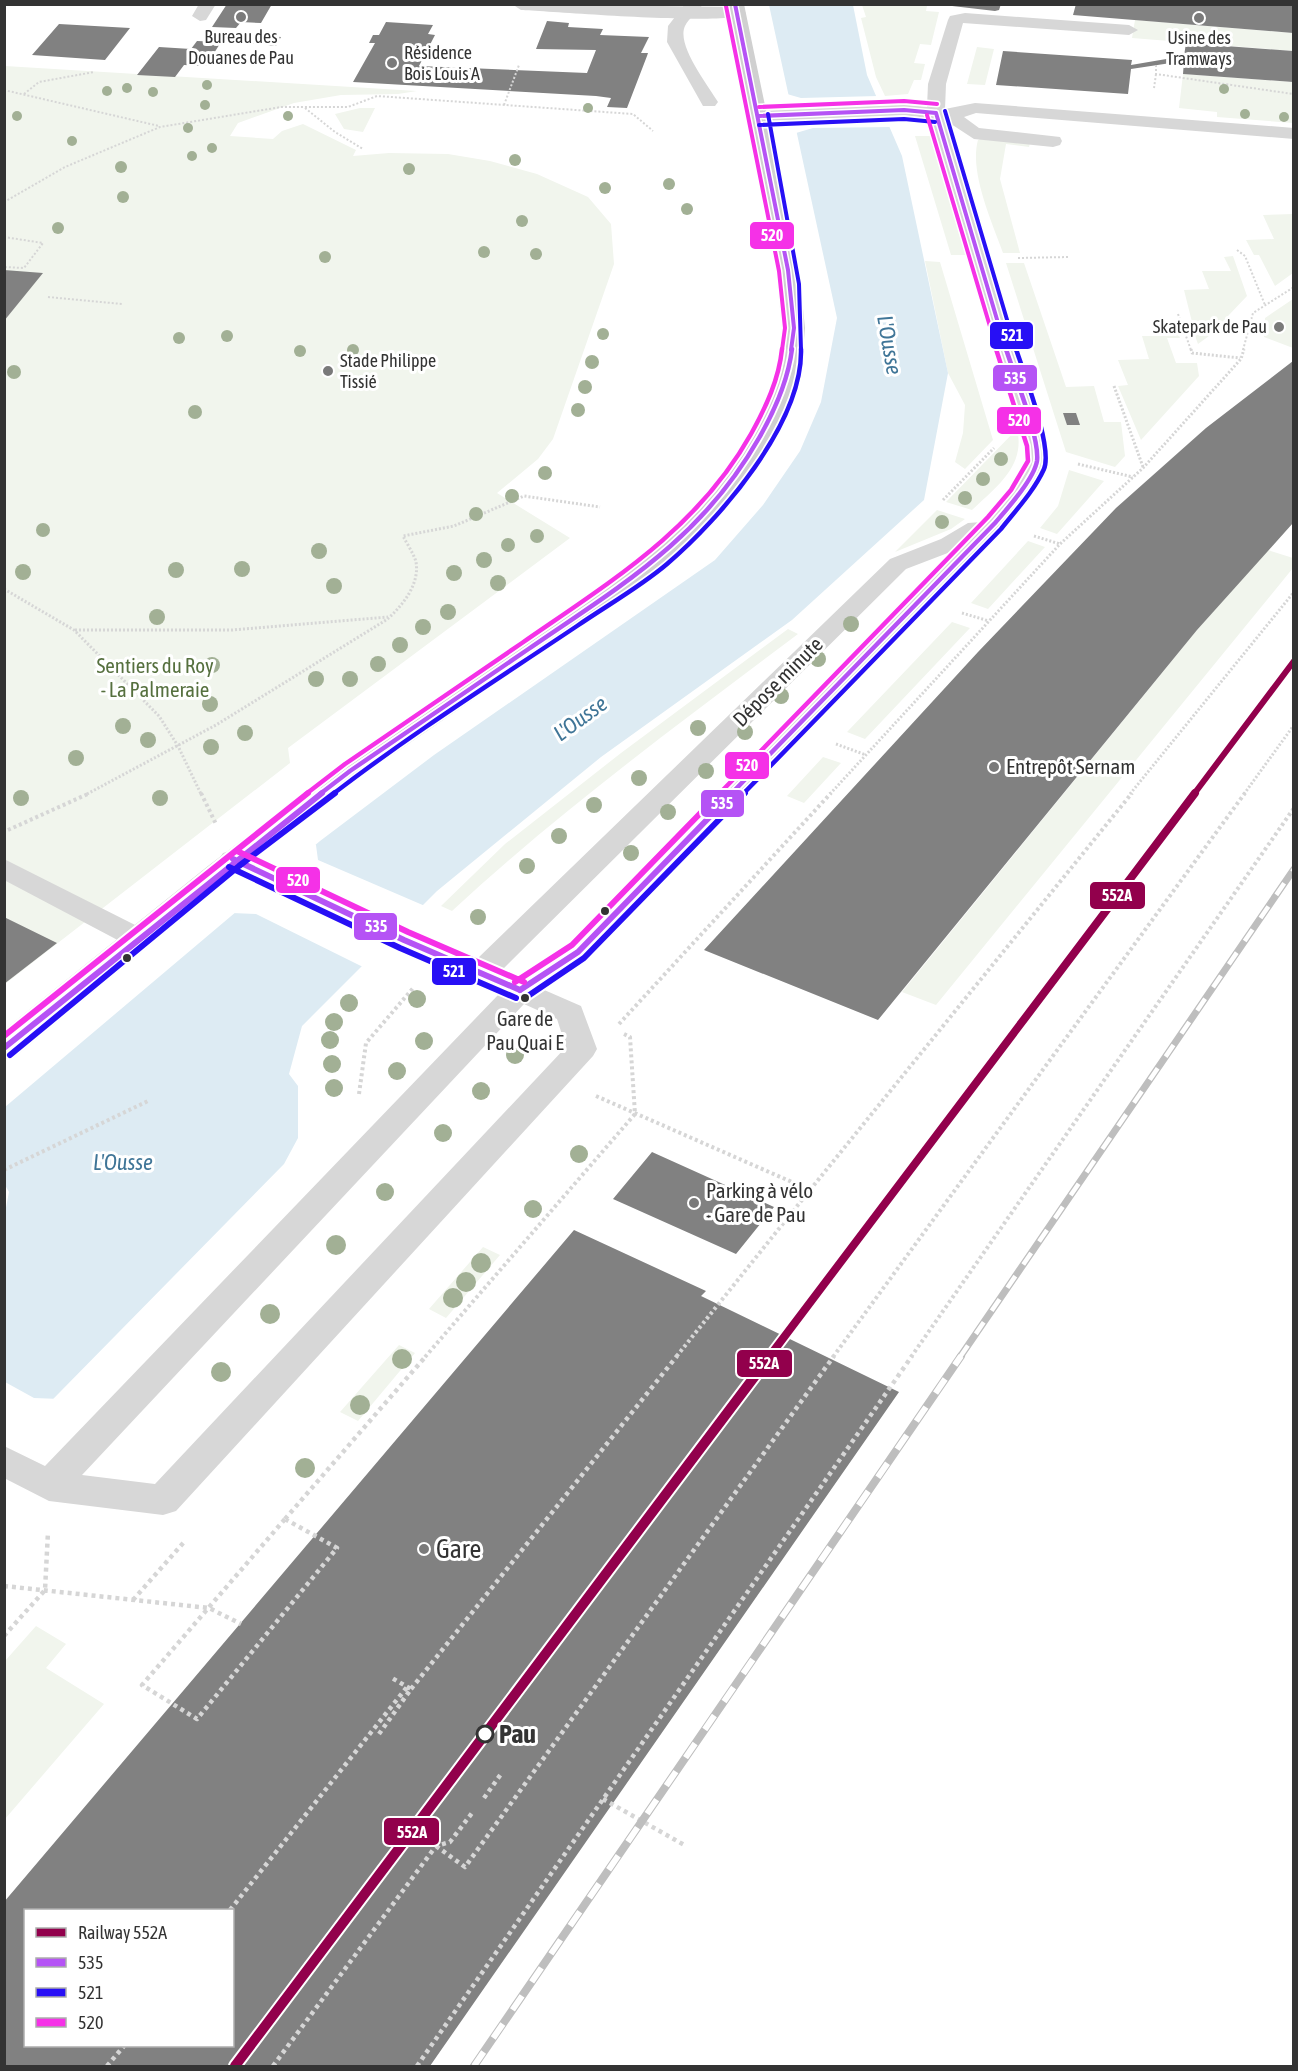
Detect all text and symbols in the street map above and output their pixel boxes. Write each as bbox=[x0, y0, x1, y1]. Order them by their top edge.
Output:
marker: Bureau des Douanes de Pau bbox=[234, 10, 248, 24]
marker: Usine des Tramways bbox=[1192, 11, 1206, 25]
place label: Bureau des Douanes de Pau bbox=[188, 26, 294, 68]
place label: Usine des Tramways bbox=[1166, 27, 1232, 69]
place label: Résidence Bois Louis A bbox=[404, 42, 480, 84]
marker: Résidence Bois Louis A bbox=[385, 56, 399, 70]
line badge: 520 bbox=[749, 221, 795, 250]
text: 520 bbox=[761, 226, 784, 244]
water label: L'Ousse bbox=[872, 313, 908, 377]
place label: Skatepark de Pau bbox=[1153, 316, 1267, 337]
marker: Skatepark de Pau bbox=[1272, 320, 1286, 334]
line badge: 521 bbox=[989, 321, 1034, 350]
text: 521 bbox=[1001, 326, 1024, 344]
place label: Stade Philippe Tissié bbox=[340, 350, 436, 392]
marker: Stade Philippe Tissié bbox=[321, 364, 335, 378]
line badge: 535 bbox=[992, 364, 1038, 392]
text: 535 bbox=[1004, 369, 1027, 387]
line badge: 520 bbox=[996, 406, 1042, 435]
text: 520 bbox=[1008, 411, 1031, 429]
street label: Dépose minute bbox=[728, 632, 827, 731]
park label: Sentiers du Roy - La Palmeraie bbox=[96, 653, 214, 701]
water label: L'Ousse bbox=[548, 690, 612, 746]
line badge: 520 bbox=[724, 751, 770, 780]
place label: Entrepôt Sernam bbox=[1006, 754, 1135, 778]
text: 520 bbox=[736, 756, 759, 774]
marker: Entrepôt Sernam bbox=[987, 760, 1001, 774]
line badge: 535 bbox=[700, 789, 745, 818]
text: 535 bbox=[711, 794, 734, 812]
line badge: 520 bbox=[275, 866, 321, 894]
text: 520 bbox=[287, 871, 310, 889]
line badge: 552A bbox=[1089, 881, 1146, 910]
text: 552A bbox=[1102, 886, 1132, 904]
unlabelled marker bbox=[599, 905, 611, 917]
line badge: 535 bbox=[353, 912, 398, 941]
text: 535 bbox=[365, 917, 388, 935]
unlabelled marker bbox=[121, 952, 133, 964]
line badge: 521 bbox=[431, 957, 477, 986]
text: 521 bbox=[443, 962, 466, 980]
marker: Gare de Pau Quai E bbox=[519, 992, 531, 1004]
place label: Gare de Pau Quai E bbox=[486, 1007, 564, 1054]
water label: L'Ousse bbox=[93, 1149, 153, 1175]
place label: Parking à vélo - Gare de Pau bbox=[706, 1178, 813, 1226]
marker: Parking à vélo - Gare de Pau bbox=[687, 1196, 701, 1210]
line badge: 552A bbox=[736, 1349, 793, 1378]
text: 552A bbox=[749, 1354, 779, 1372]
place label: Gare bbox=[436, 1534, 481, 1564]
marker: Gare bbox=[417, 1542, 431, 1556]
place label: Pau bbox=[499, 1719, 536, 1749]
marker: Pau bbox=[476, 1725, 494, 1743]
line badge: 552A bbox=[383, 1817, 440, 1846]
text: 552A bbox=[397, 1823, 427, 1841]
legend bbox=[24, 1909, 234, 2047]
text: Railway 552A bbox=[78, 1922, 167, 1943]
text: 535 bbox=[78, 1952, 103, 1973]
text: 521 bbox=[78, 1982, 103, 2003]
text: 520 bbox=[78, 2012, 103, 2033]

